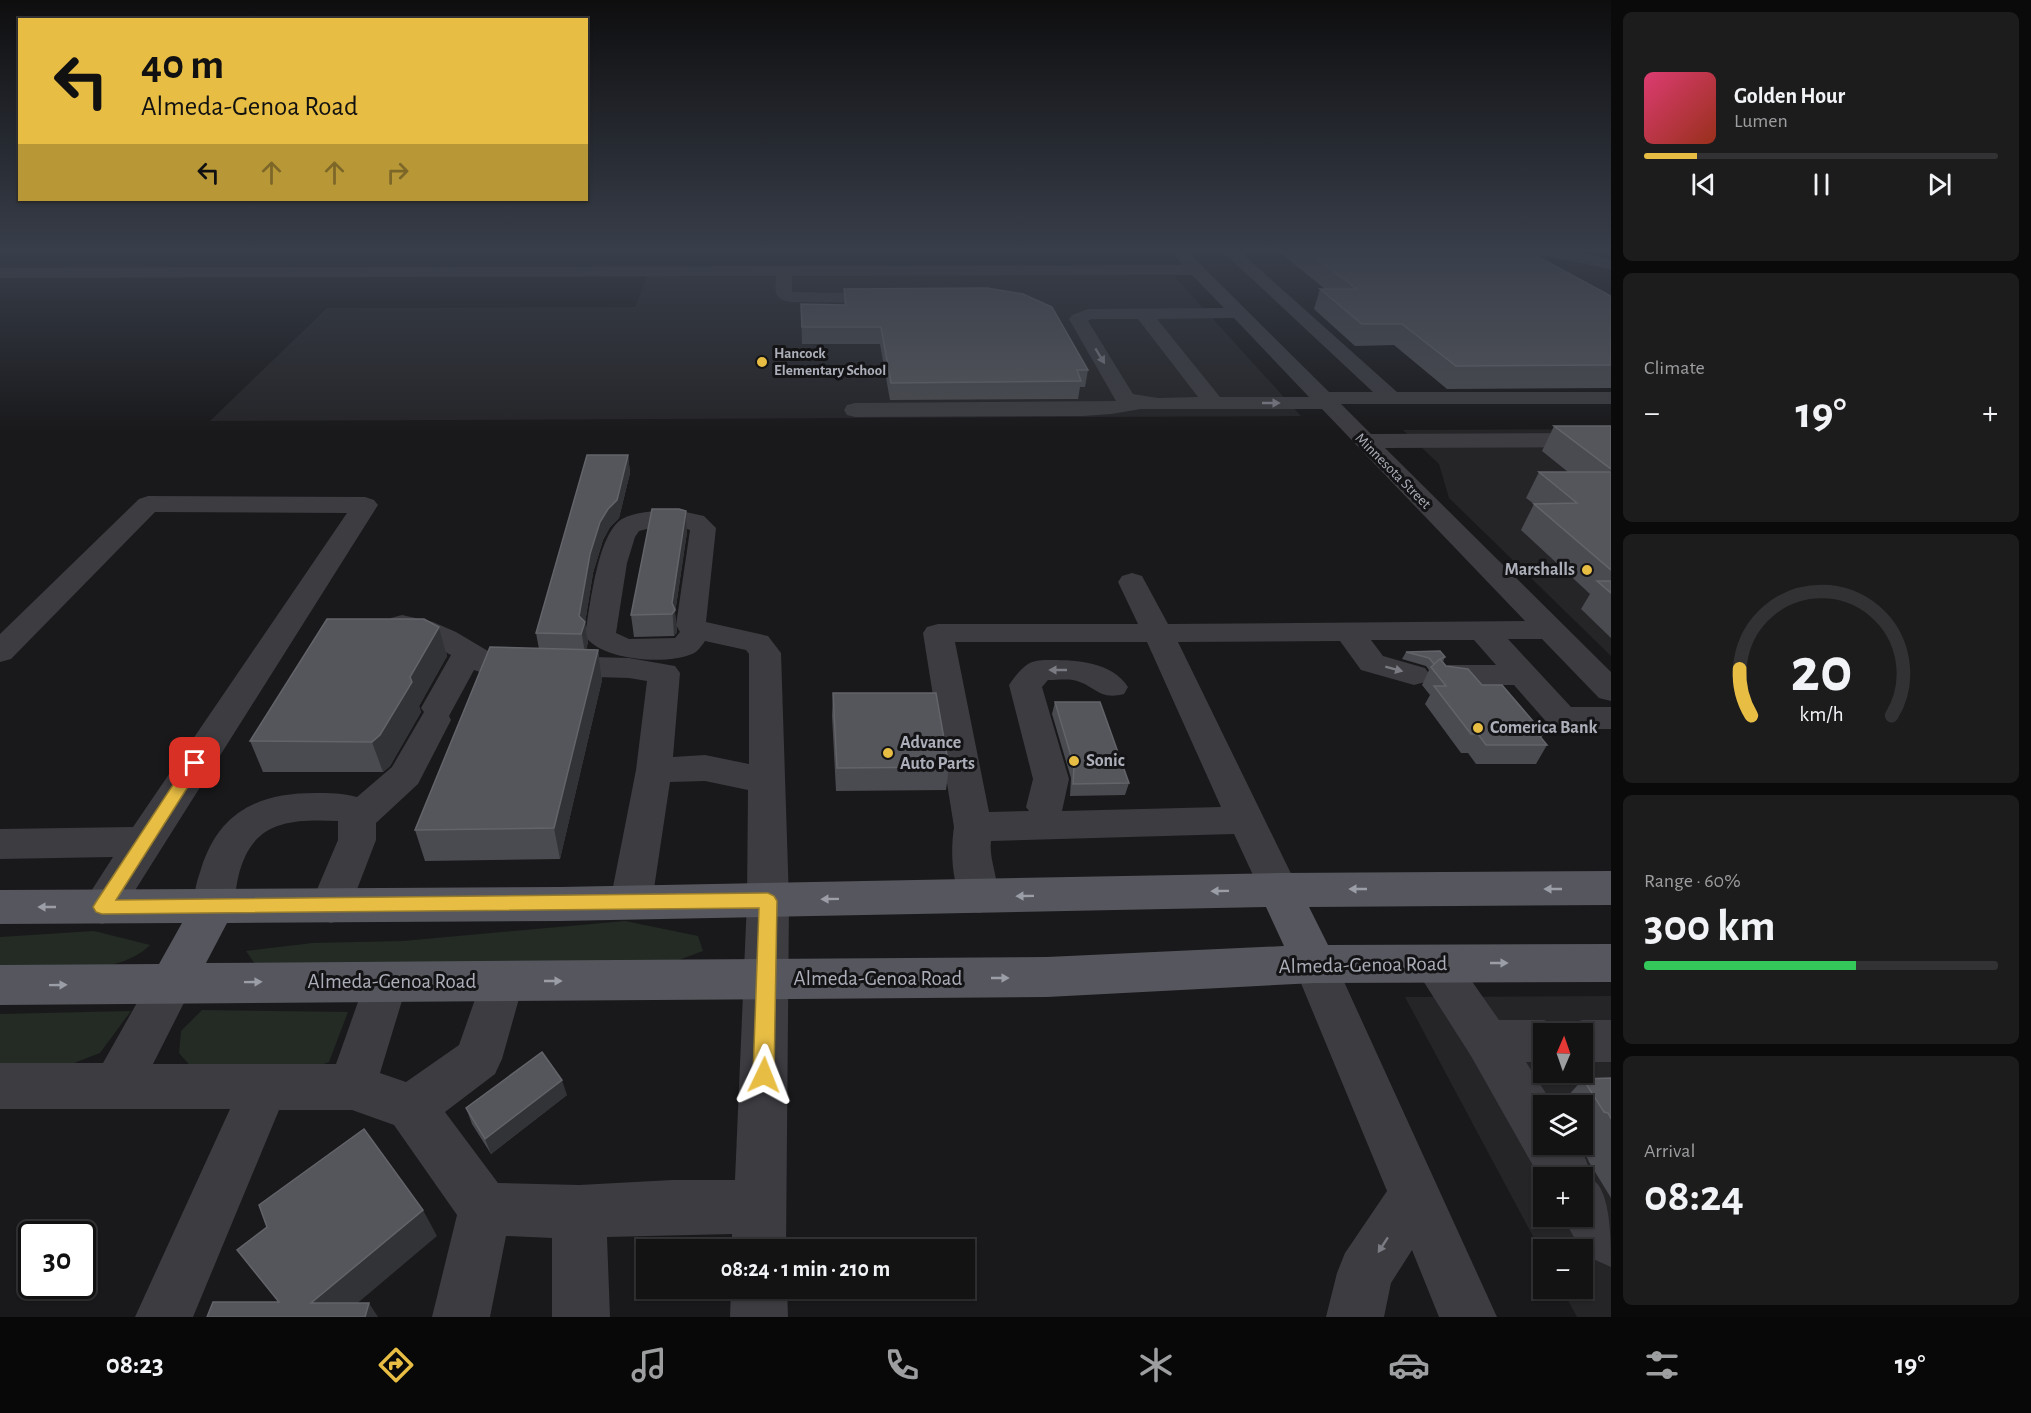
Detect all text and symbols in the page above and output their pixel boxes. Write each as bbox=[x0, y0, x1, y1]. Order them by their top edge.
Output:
icon: left bbox=[42, 42, 120, 120]
text: 40 m bbox=[141, 44, 224, 86]
text: Golden Hour bbox=[1734, 85, 1845, 107]
text: Almeda-Genoa Road bbox=[141, 93, 358, 120]
text: Lumen bbox=[1734, 111, 1788, 131]
icon: left bbox=[192, 156, 225, 189]
icon: ahead bbox=[255, 156, 288, 189]
icon: ahead bbox=[318, 156, 351, 189]
icon: right bbox=[381, 156, 414, 189]
icon: previous bbox=[1687, 168, 1720, 201]
icon: pause bbox=[1805, 168, 1838, 201]
icon: next bbox=[1923, 168, 1956, 201]
place label: Hancock Elementary School bbox=[774, 346, 886, 378]
one-way arrow bbox=[1095, 348, 1106, 364]
marker: Hancock Elementary School bbox=[755, 355, 769, 369]
text: Climate bbox=[1644, 358, 1705, 378]
text: 19° bbox=[1795, 391, 1847, 436]
text: − bbox=[1644, 397, 1660, 430]
text: + bbox=[1982, 397, 1998, 430]
one-way arrow bbox=[1261, 398, 1280, 408]
street label: Minnesota Street bbox=[1352, 430, 1434, 512]
place label: Marshalls bbox=[1504, 561, 1575, 579]
marker: Marshalls bbox=[1580, 563, 1594, 577]
text: 20 bbox=[1790, 640, 1852, 702]
one-way arrow bbox=[1048, 665, 1067, 675]
one-way arrow bbox=[1385, 665, 1403, 674]
text: km/h bbox=[1799, 704, 1843, 725]
place label: Comerica Bank bbox=[1490, 719, 1597, 737]
marker: Comerica Bank bbox=[1471, 721, 1485, 735]
place label: Advance Auto Parts bbox=[900, 734, 975, 773]
pin bbox=[169, 737, 220, 788]
icon: arrive bbox=[178, 746, 211, 779]
marker: Advance Auto Parts bbox=[881, 746, 895, 760]
place label: Sonic bbox=[1086, 752, 1125, 770]
marker: Sonic bbox=[1067, 754, 1081, 768]
text: Range · 60% bbox=[1644, 871, 1741, 891]
one-way arrow bbox=[1543, 884, 1562, 893]
one-way arrow bbox=[1348, 885, 1367, 894]
one-way arrow bbox=[1211, 886, 1230, 896]
one-way arrow bbox=[1016, 891, 1035, 900]
one-way arrow bbox=[821, 895, 840, 904]
one-way arrow bbox=[38, 902, 57, 912]
text: 300 km bbox=[1644, 904, 1776, 949]
street label: Almeda-Genoa Road bbox=[1278, 953, 1448, 977]
one-way arrow bbox=[1490, 958, 1509, 968]
street label: Almeda-Genoa Road bbox=[794, 968, 963, 989]
street label: Almeda-Genoa Road bbox=[308, 971, 477, 992]
one-way arrow bbox=[991, 973, 1010, 983]
one-way arrow bbox=[544, 976, 563, 986]
one-way arrow bbox=[244, 978, 263, 987]
one-way arrow bbox=[49, 980, 68, 989]
north arrow bbox=[1533, 1023, 1593, 1083]
map controls bbox=[1533, 1023, 1593, 1299]
position arrow bbox=[732, 1043, 796, 1107]
button: layers bbox=[1533, 1095, 1593, 1155]
text: Arrival bbox=[1644, 1141, 1695, 1161]
button: + bbox=[1533, 1167, 1593, 1227]
text: 08:24 bbox=[1644, 1174, 1744, 1219]
speed limit sign: 30 bbox=[18, 1221, 96, 1299]
one-way arrow bbox=[1377, 1237, 1389, 1253]
button: − bbox=[1533, 1239, 1593, 1299]
text: 08:24 · 1 min · 210 m bbox=[721, 1258, 890, 1280]
icon: directions bbox=[375, 1344, 417, 1386]
icon: music bbox=[628, 1344, 670, 1386]
icon: phone bbox=[881, 1344, 923, 1386]
icon: climate bbox=[1135, 1344, 1177, 1386]
icon: car bbox=[1388, 1344, 1430, 1386]
icon: filters bbox=[1641, 1344, 1683, 1386]
text: 08:23 bbox=[106, 1351, 164, 1378]
text: 19° bbox=[1895, 1351, 1925, 1378]

